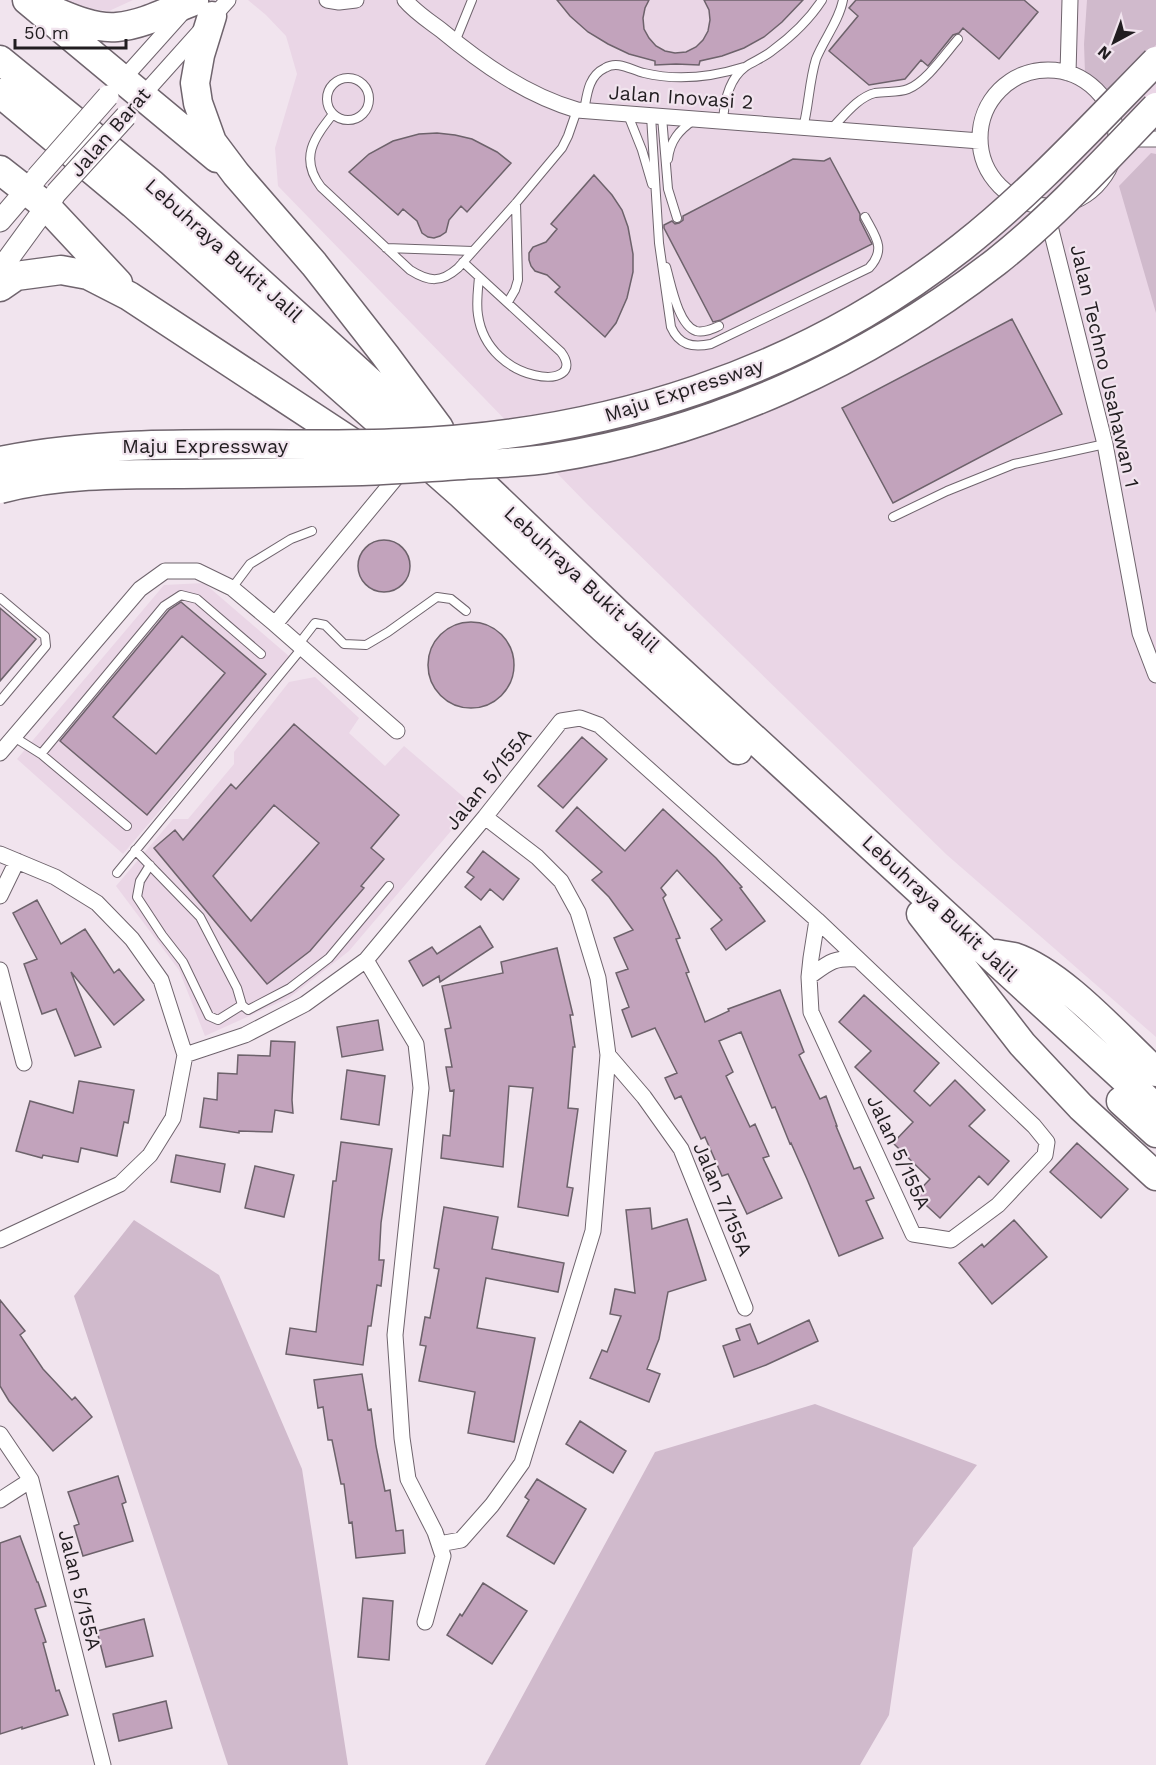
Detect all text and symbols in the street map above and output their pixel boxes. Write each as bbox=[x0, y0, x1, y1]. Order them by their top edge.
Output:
scale bar bbox=[15, 12, 126, 50]
north arrow bbox=[1084, 12, 1144, 72]
text: 50 m bbox=[24, 22, 69, 43]
text: N bbox=[1094, 42, 1115, 64]
street label: Jalan Inovasi 2 bbox=[608, 80, 754, 114]
street label: Jalan Barat bbox=[65, 82, 156, 182]
street label: Lebuhraya Bukit Jalil bbox=[140, 173, 308, 327]
street label: Jalan Techno Usahawan 1 bbox=[1065, 242, 1145, 490]
street label: Maju Expressway bbox=[601, 353, 767, 427]
street label: Maju Expressway bbox=[122, 434, 289, 458]
street label: Lebuhraya Bukit Jalil bbox=[499, 501, 665, 657]
street label: Jalan 5/155A bbox=[440, 723, 536, 835]
street label: Lebuhraya Bukit Jalil bbox=[857, 830, 1023, 986]
street label: Jalan 5/155A bbox=[862, 1091, 936, 1213]
street label: Jalan 7/155A bbox=[688, 1139, 758, 1259]
street label: Jalan 5/155A bbox=[53, 1527, 107, 1653]

